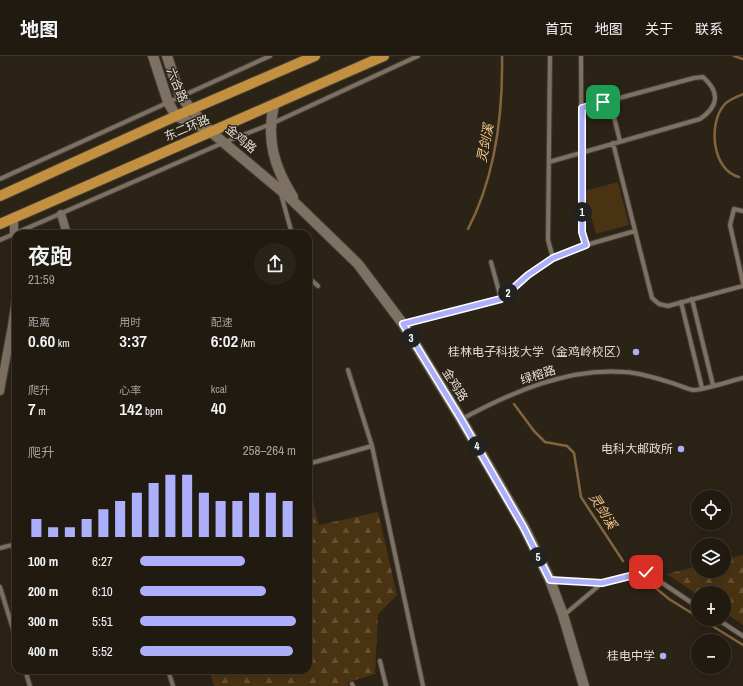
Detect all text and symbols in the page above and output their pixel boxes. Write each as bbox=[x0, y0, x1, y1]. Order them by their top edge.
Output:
text: 地图 bbox=[20, 16, 58, 42]
text: 首页 bbox=[545, 20, 573, 38]
text: 地图 bbox=[595, 20, 623, 38]
text: 关于 bbox=[645, 20, 673, 38]
text: 联系 bbox=[695, 20, 723, 38]
street label: 六合路 bbox=[163, 65, 191, 105]
pin bbox=[586, 85, 620, 119]
icon: arrive bbox=[592, 91, 614, 113]
street label: 东二环路 bbox=[162, 111, 212, 145]
water label: 灵剑溪 bbox=[473, 120, 497, 164]
street label: 金鸡路 bbox=[222, 121, 260, 157]
pin: 1 bbox=[572, 202, 592, 222]
text: 1 bbox=[579, 205, 585, 219]
text: 夜跑 bbox=[28, 241, 72, 271]
button: share bbox=[254, 243, 296, 285]
text: 21:59 bbox=[28, 271, 55, 288]
pin: 2 bbox=[498, 283, 518, 303]
text: 2 bbox=[505, 286, 511, 300]
text: 距离 bbox=[28, 315, 50, 329]
text: 用时 bbox=[119, 315, 141, 329]
text: 配速 bbox=[211, 315, 233, 329]
pin: 3 bbox=[401, 328, 421, 348]
text: 0.60 bbox=[28, 329, 55, 352]
text: 3:37 bbox=[119, 329, 147, 352]
text: 6:02 bbox=[211, 329, 238, 352]
text: 3 bbox=[408, 331, 414, 345]
text: km bbox=[55, 336, 70, 350]
text: /km bbox=[238, 336, 255, 350]
place label: 桂林电子科技大学（金鸡岭校区） bbox=[448, 344, 628, 360]
marker: 桂林电子科技大学（金鸡岭校区） bbox=[631, 347, 641, 357]
street label: 绿榕路 bbox=[518, 362, 558, 388]
street label: 金鸡路 bbox=[439, 365, 471, 405]
text: kcal bbox=[211, 382, 227, 396]
text: 爬升 bbox=[28, 383, 50, 397]
text: 心率 bbox=[119, 383, 141, 397]
text: 40 bbox=[211, 396, 226, 419]
text: 7 bbox=[28, 397, 36, 420]
text: 142 bbox=[119, 397, 143, 420]
text: m bbox=[36, 404, 46, 418]
text: bpm bbox=[143, 404, 163, 418]
pin: 4 bbox=[467, 436, 487, 456]
text: 4 bbox=[474, 439, 480, 453]
place label: 电科大邮政所 bbox=[601, 441, 673, 457]
text: 258–264 m bbox=[243, 442, 296, 459]
text: 爬升 bbox=[28, 444, 54, 461]
marker: 电科大邮政所 bbox=[676, 444, 686, 454]
water label: 灵剑溪 bbox=[585, 490, 622, 534]
map controls bbox=[691, 490, 731, 674]
button: locate bbox=[691, 490, 731, 530]
button: layers bbox=[691, 538, 731, 578]
pin: 5 bbox=[528, 547, 548, 567]
text: 5 bbox=[535, 550, 541, 564]
text: 100 m bbox=[28, 553, 58, 570]
text: 6:27 bbox=[92, 553, 113, 570]
pin bbox=[629, 555, 663, 589]
icon: check bbox=[635, 561, 657, 583]
text: 200 m bbox=[28, 583, 58, 600]
text: 6:10 bbox=[92, 583, 113, 600]
button: + bbox=[691, 586, 731, 626]
text: 300 m bbox=[28, 613, 58, 630]
text: 5:51 bbox=[92, 613, 113, 630]
button: − bbox=[691, 634, 731, 674]
text: 400 m bbox=[28, 643, 58, 660]
text: 5:52 bbox=[92, 643, 113, 660]
place label: 桂电中学 bbox=[607, 648, 655, 664]
marker: 桂电中学 bbox=[658, 651, 668, 661]

